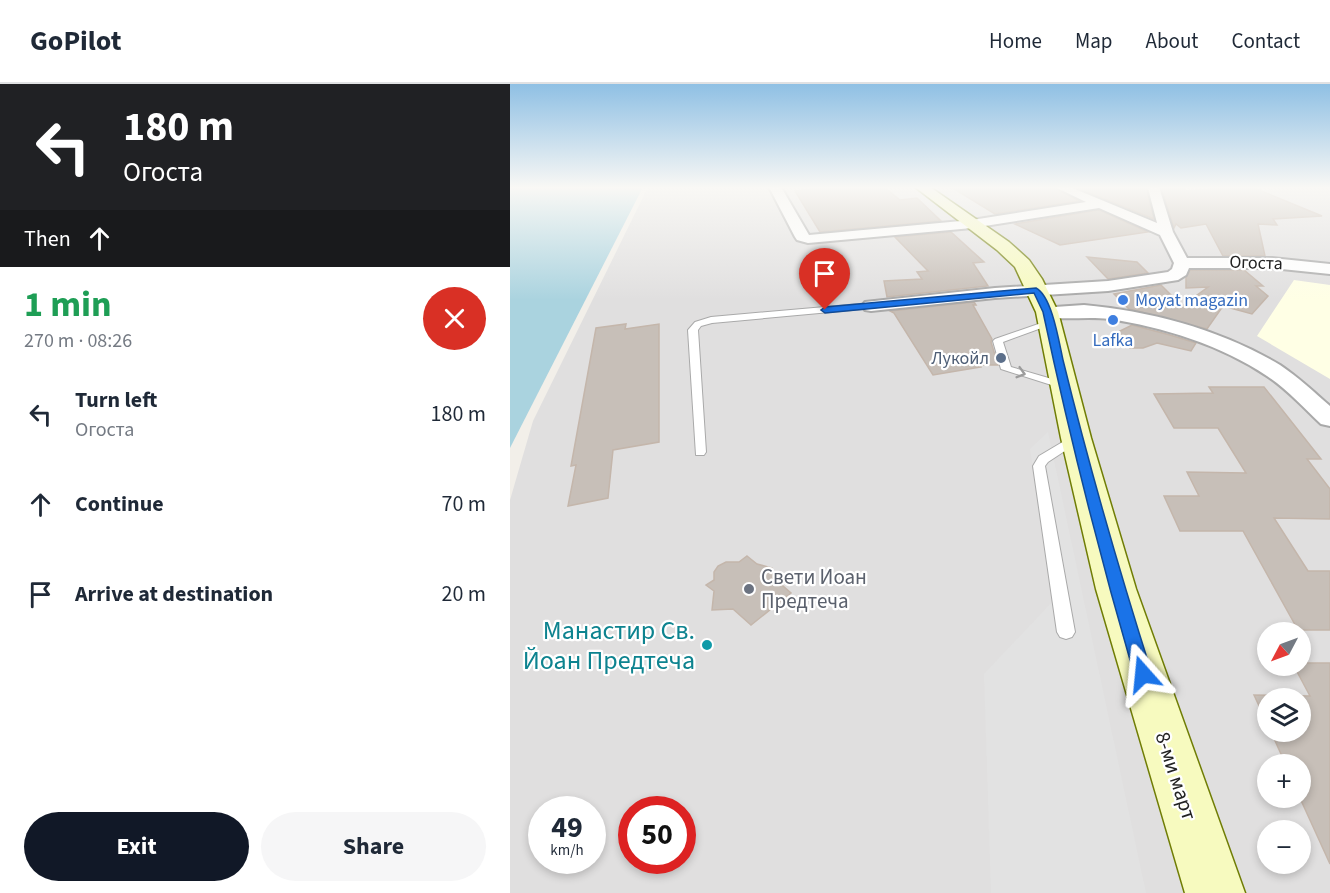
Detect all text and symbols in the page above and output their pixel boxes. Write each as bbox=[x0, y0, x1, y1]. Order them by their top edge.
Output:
text: GoPilot bbox=[30, 21, 121, 61]
text: Home bbox=[989, 26, 1042, 56]
text: Map bbox=[1075, 26, 1113, 56]
text: About bbox=[1146, 26, 1198, 56]
text: Contact bbox=[1231, 26, 1300, 56]
text: 180 m bbox=[123, 97, 234, 157]
icon: left bbox=[24, 108, 102, 186]
text: Огоста bbox=[123, 153, 203, 192]
icon: ahead bbox=[83, 222, 116, 255]
text: Then bbox=[24, 223, 71, 255]
pin bbox=[799, 248, 850, 310]
street label: Огоста bbox=[1229, 250, 1283, 276]
icon: arrive bbox=[808, 257, 841, 290]
text: 1 min bbox=[24, 279, 112, 330]
button: close bbox=[423, 287, 486, 350]
place label: Moyat magazin bbox=[1135, 288, 1248, 313]
marker: Moyat magazin bbox=[1116, 293, 1130, 307]
marker: Lafka bbox=[1106, 313, 1120, 327]
text: 270 m · 08:26 bbox=[24, 327, 132, 355]
place label: Lafka bbox=[1093, 328, 1133, 353]
place label: Лукойл bbox=[931, 346, 989, 371]
marker: Лукойл bbox=[994, 351, 1008, 365]
one-way arrow bbox=[1016, 366, 1026, 379]
text: Turn left bbox=[75, 384, 157, 416]
icon: left bbox=[24, 398, 57, 431]
text: 180 m bbox=[431, 398, 486, 430]
text: Огоста bbox=[75, 416, 134, 444]
icon: ahead bbox=[24, 488, 57, 521]
text: Continue bbox=[75, 488, 164, 520]
text: 70 m bbox=[441, 488, 486, 520]
place label: Свети Иоан Предтеча bbox=[761, 562, 867, 616]
icon: arrive bbox=[24, 578, 57, 611]
text: Arrive at destination bbox=[75, 578, 273, 610]
text: 20 m bbox=[441, 578, 486, 610]
marker: Свети Иоан Предтеча bbox=[742, 582, 756, 596]
place label: Манастир Св. Йоан Предтеча bbox=[523, 612, 695, 679]
north arrow bbox=[1257, 622, 1311, 676]
map controls bbox=[1257, 622, 1311, 874]
marker: Манастир Св. Йоан Предтеча bbox=[700, 638, 714, 652]
position arrow bbox=[1111, 642, 1175, 706]
button: layers bbox=[1257, 688, 1311, 742]
street label: 8-ми март bbox=[1148, 728, 1204, 824]
button: + bbox=[1257, 754, 1311, 808]
speed limit sign: 50 bbox=[618, 796, 696, 874]
text: 49 bbox=[551, 806, 583, 849]
button: Exit bbox=[24, 812, 249, 881]
button: Share bbox=[261, 812, 486, 881]
button: − bbox=[1257, 820, 1311, 874]
text: km/h bbox=[550, 840, 584, 861]

